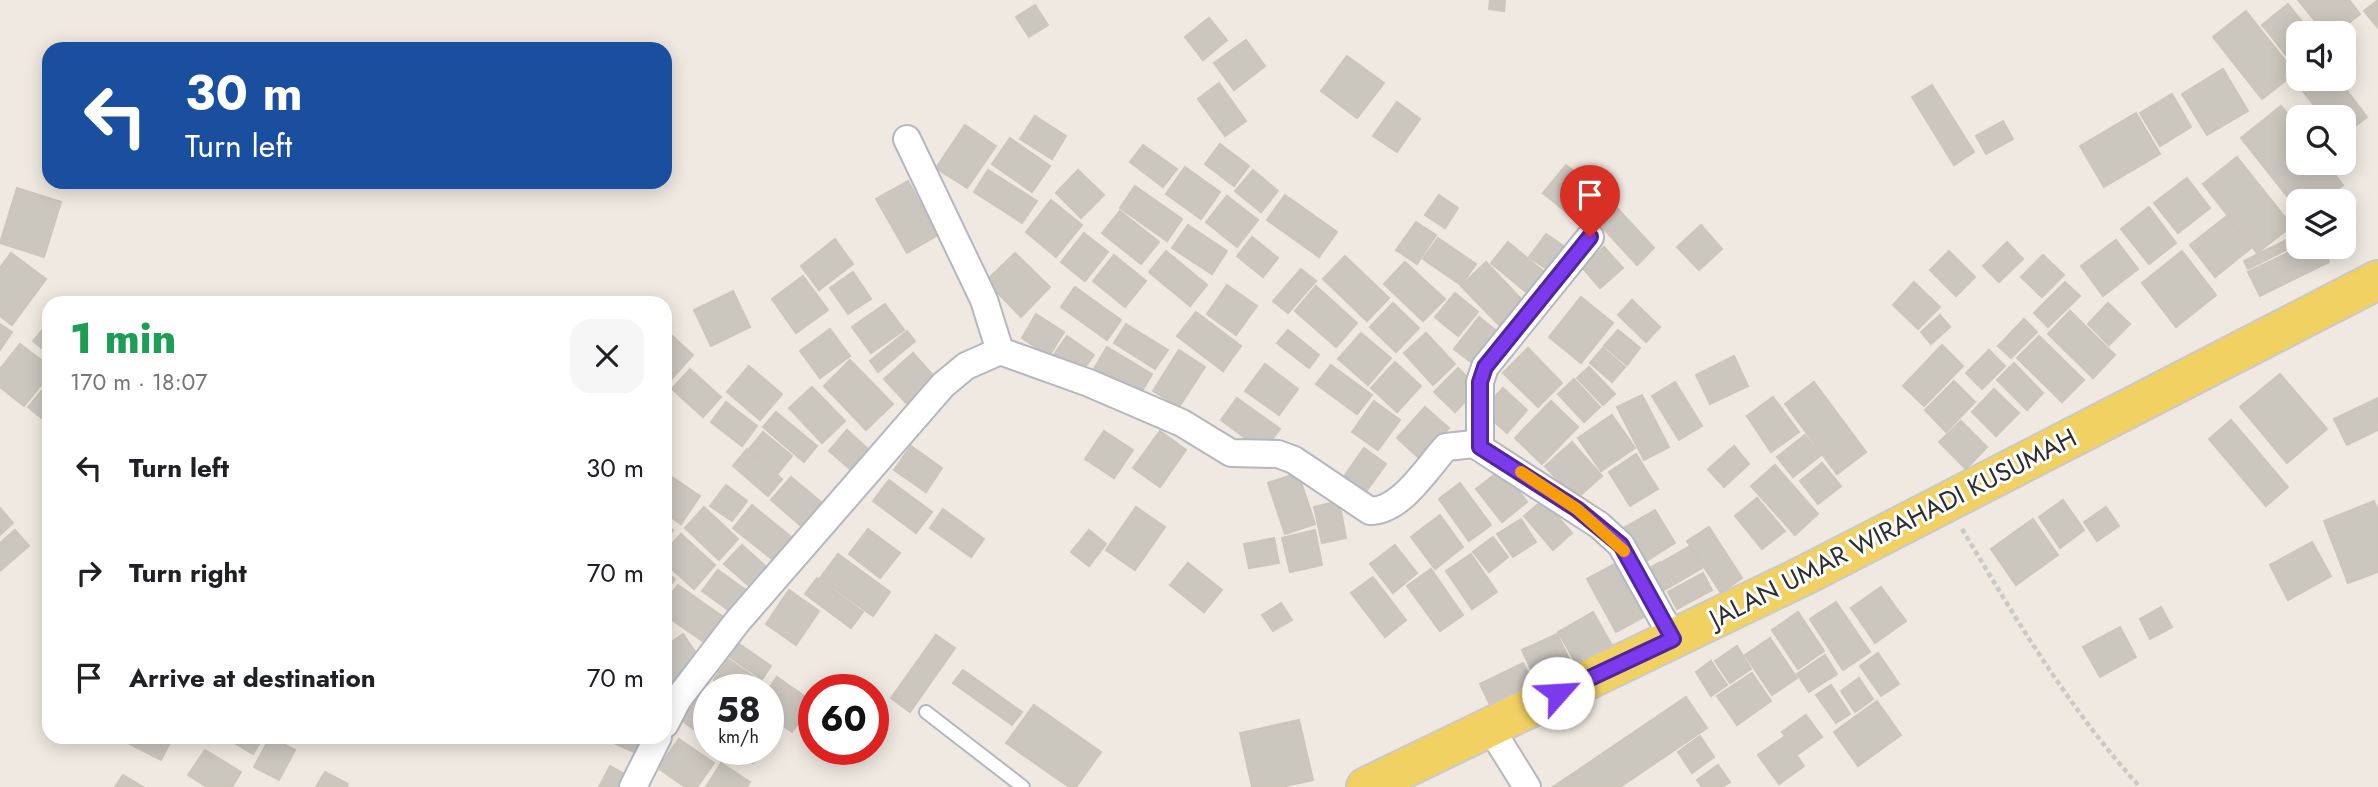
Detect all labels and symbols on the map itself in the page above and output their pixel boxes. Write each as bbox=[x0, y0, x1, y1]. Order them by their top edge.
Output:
pin bbox=[1560, 165, 1620, 237]
street label: JALAN UMAR WIRAHADI KUSUMAH bbox=[1700, 419, 2083, 639]
position arrow bbox=[1521, 656, 1595, 730]
speed limit sign: 60 bbox=[798, 674, 889, 765]

